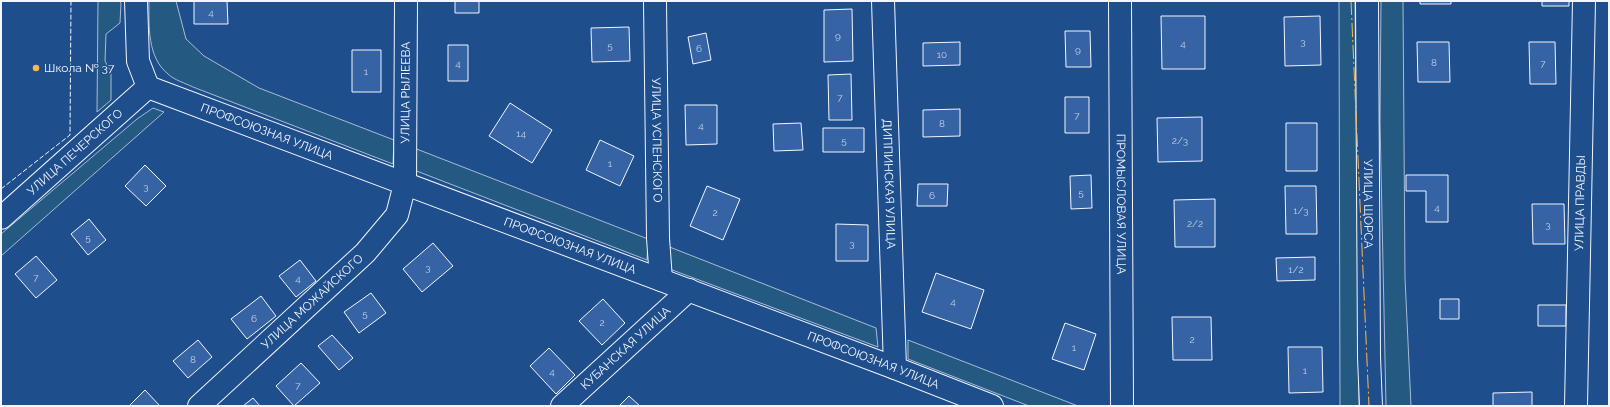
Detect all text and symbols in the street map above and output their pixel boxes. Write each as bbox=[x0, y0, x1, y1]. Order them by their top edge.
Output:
house number: 4 bbox=[208, 7, 214, 18]
house number: 9 bbox=[835, 30, 841, 41]
house number: 3 bbox=[1300, 36, 1306, 47]
house number: 4 bbox=[1180, 38, 1186, 49]
house number: 5 bbox=[607, 40, 613, 51]
street label: УЛИЦА РЫЛЕЕВА bbox=[398, 41, 413, 143]
house number: 6 bbox=[696, 43, 702, 54]
house number: 9 bbox=[1075, 44, 1081, 55]
house number: 10 bbox=[937, 49, 947, 60]
house number: 8 bbox=[1431, 57, 1437, 68]
house number: 4 bbox=[455, 58, 461, 69]
house number: 7 bbox=[1540, 58, 1546, 69]
place label: Школа № 37 bbox=[44, 61, 115, 75]
marker: Школа № 37 bbox=[31, 63, 41, 73]
house number: 1 bbox=[364, 66, 369, 77]
street label: УЛИЦА УСПЕНСКОГО bbox=[649, 77, 665, 203]
house number: 7 bbox=[837, 92, 843, 103]
street label: ПРОФСОЮЗНАЯ УЛИЦА bbox=[199, 100, 335, 163]
street label: УЛИЦА ПЕЧЕРСКОГО bbox=[24, 106, 125, 198]
house number: 7 bbox=[1074, 110, 1080, 121]
house number: 8 bbox=[939, 118, 945, 129]
street label: ДИППИНСКАЯ УЛИЦА bbox=[880, 119, 898, 249]
house number: 4 bbox=[698, 120, 704, 131]
house number: 14 bbox=[516, 128, 526, 139]
street label: ПРОМЫСЛОВАЯ УЛИЦА bbox=[1114, 134, 1128, 274]
house number: 5 bbox=[841, 135, 847, 146]
house number: 2/3 bbox=[1172, 135, 1188, 146]
street label: УЛИЦА ПРАВДЫ bbox=[1572, 155, 1588, 251]
house number: 1 bbox=[608, 158, 613, 169]
street label: УЛИЦА ЩОРСА bbox=[1361, 159, 1375, 249]
house number: 3 bbox=[143, 181, 149, 192]
house number: 5 bbox=[1078, 187, 1084, 198]
house number: 6 bbox=[929, 190, 935, 201]
house number: 4 bbox=[1434, 202, 1440, 213]
house number: 1/3 bbox=[1293, 205, 1309, 216]
house number: 2 bbox=[712, 207, 718, 218]
street label: ПРОФСОЮЗНАЯ УЛИЦА bbox=[502, 215, 638, 277]
house number: 2/2 bbox=[1187, 218, 1203, 229]
house number: 3 bbox=[1545, 219, 1551, 230]
house number: 5 bbox=[85, 232, 91, 243]
house number: 3 bbox=[849, 238, 855, 249]
street label: УЛИЦА МОЖАЙСКОГО bbox=[259, 251, 366, 352]
house number: 3 bbox=[425, 262, 431, 273]
house number: 1/2 bbox=[1288, 264, 1304, 275]
house number: 7 bbox=[33, 272, 39, 283]
house number: 4 bbox=[295, 273, 301, 284]
house number: 4 bbox=[950, 296, 956, 307]
street label: КУБАНСКАЯ УЛИЦА bbox=[578, 304, 673, 392]
house number: 5 bbox=[362, 308, 368, 319]
house number: 6 bbox=[251, 313, 257, 324]
house number: 2 bbox=[599, 317, 605, 328]
street label: ПРОФСОЮЗНАЯ УЛИЦА bbox=[805, 329, 941, 392]
house number: 2 bbox=[1189, 334, 1195, 345]
house number: 1 bbox=[1072, 342, 1077, 353]
house number: 8 bbox=[190, 354, 196, 365]
house number: 1 bbox=[1303, 365, 1308, 376]
house number: 4 bbox=[549, 366, 555, 377]
house number: 7 bbox=[295, 380, 301, 391]

